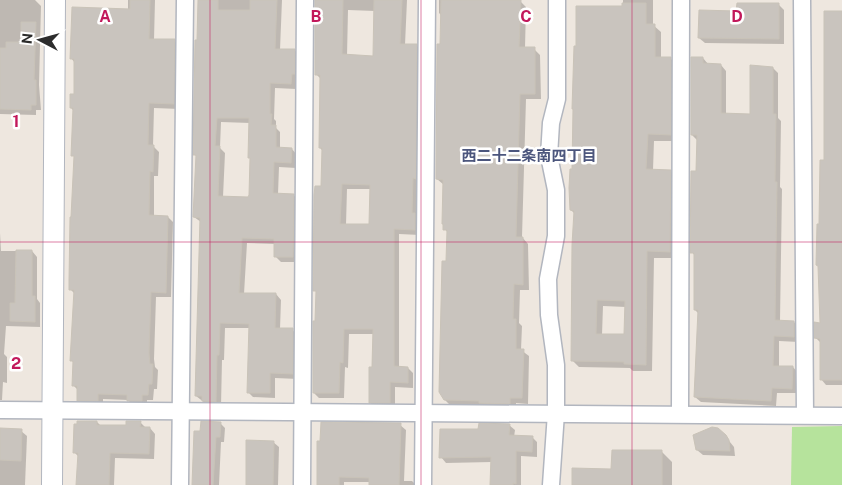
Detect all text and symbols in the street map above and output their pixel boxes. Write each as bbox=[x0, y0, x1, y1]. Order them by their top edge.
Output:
text: A bbox=[99, 7, 111, 26]
text: B bbox=[311, 7, 322, 26]
text: C bbox=[520, 7, 532, 26]
text: D bbox=[731, 7, 743, 26]
north arrow bbox=[15, 15, 65, 65]
text: N bbox=[19, 32, 36, 45]
text: 1 bbox=[13, 112, 19, 131]
district label: 西二十二条南四丁目 bbox=[461, 147, 597, 164]
text: 2 bbox=[11, 354, 21, 373]

